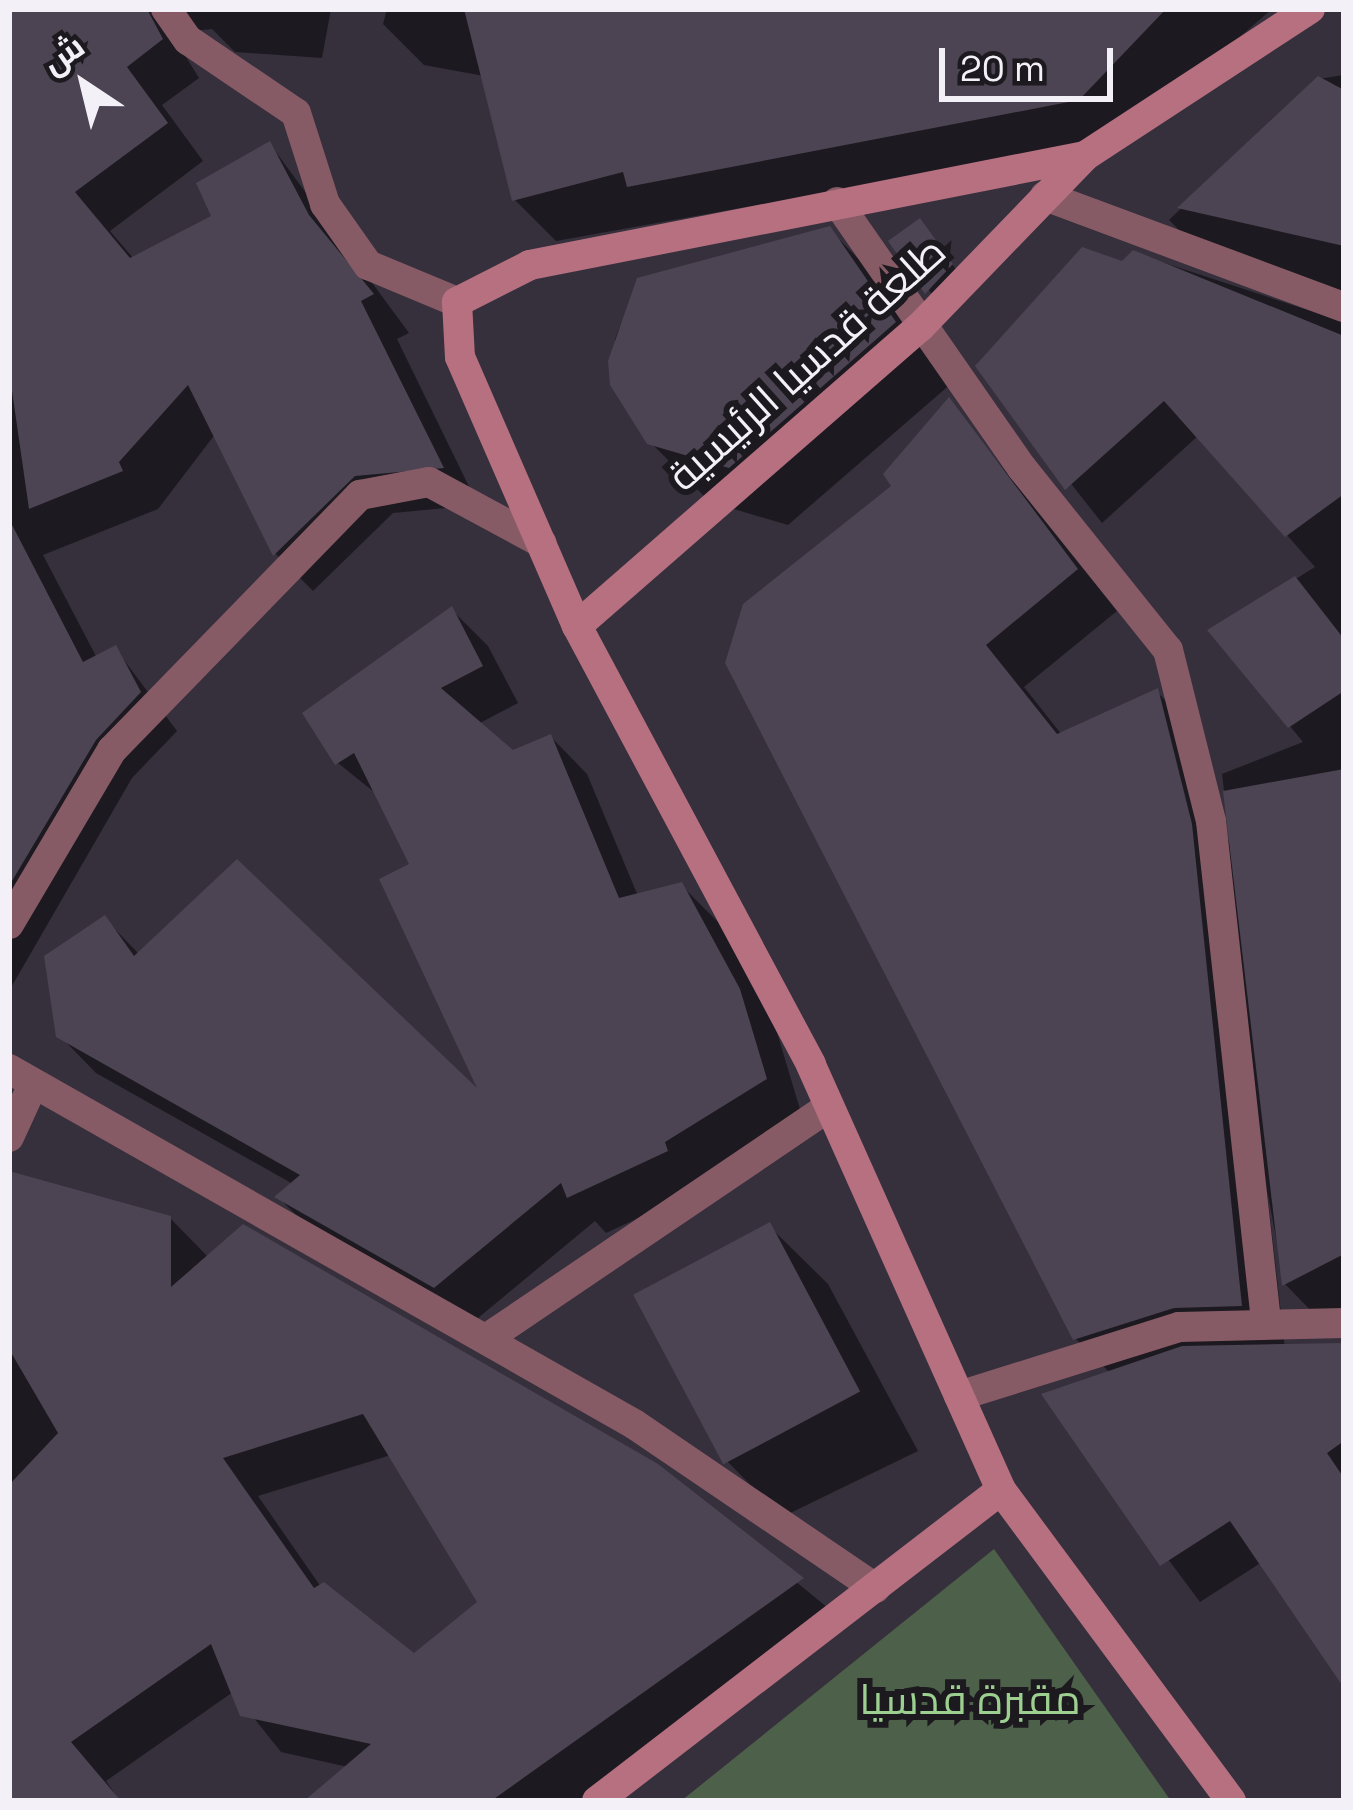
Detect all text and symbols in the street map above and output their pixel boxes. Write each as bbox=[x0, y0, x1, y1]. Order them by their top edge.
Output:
north arrow bbox=[24, 24, 144, 144]
scale bar bbox=[945, 24, 1119, 98]
text: ش bbox=[34, 25, 93, 84]
text: 20 m bbox=[960, 46, 1045, 92]
street label: طلعة قدسيا الرئيسية bbox=[658, 226, 956, 502]
park label: مقبرة قدسيا bbox=[859, 1675, 1081, 1725]

